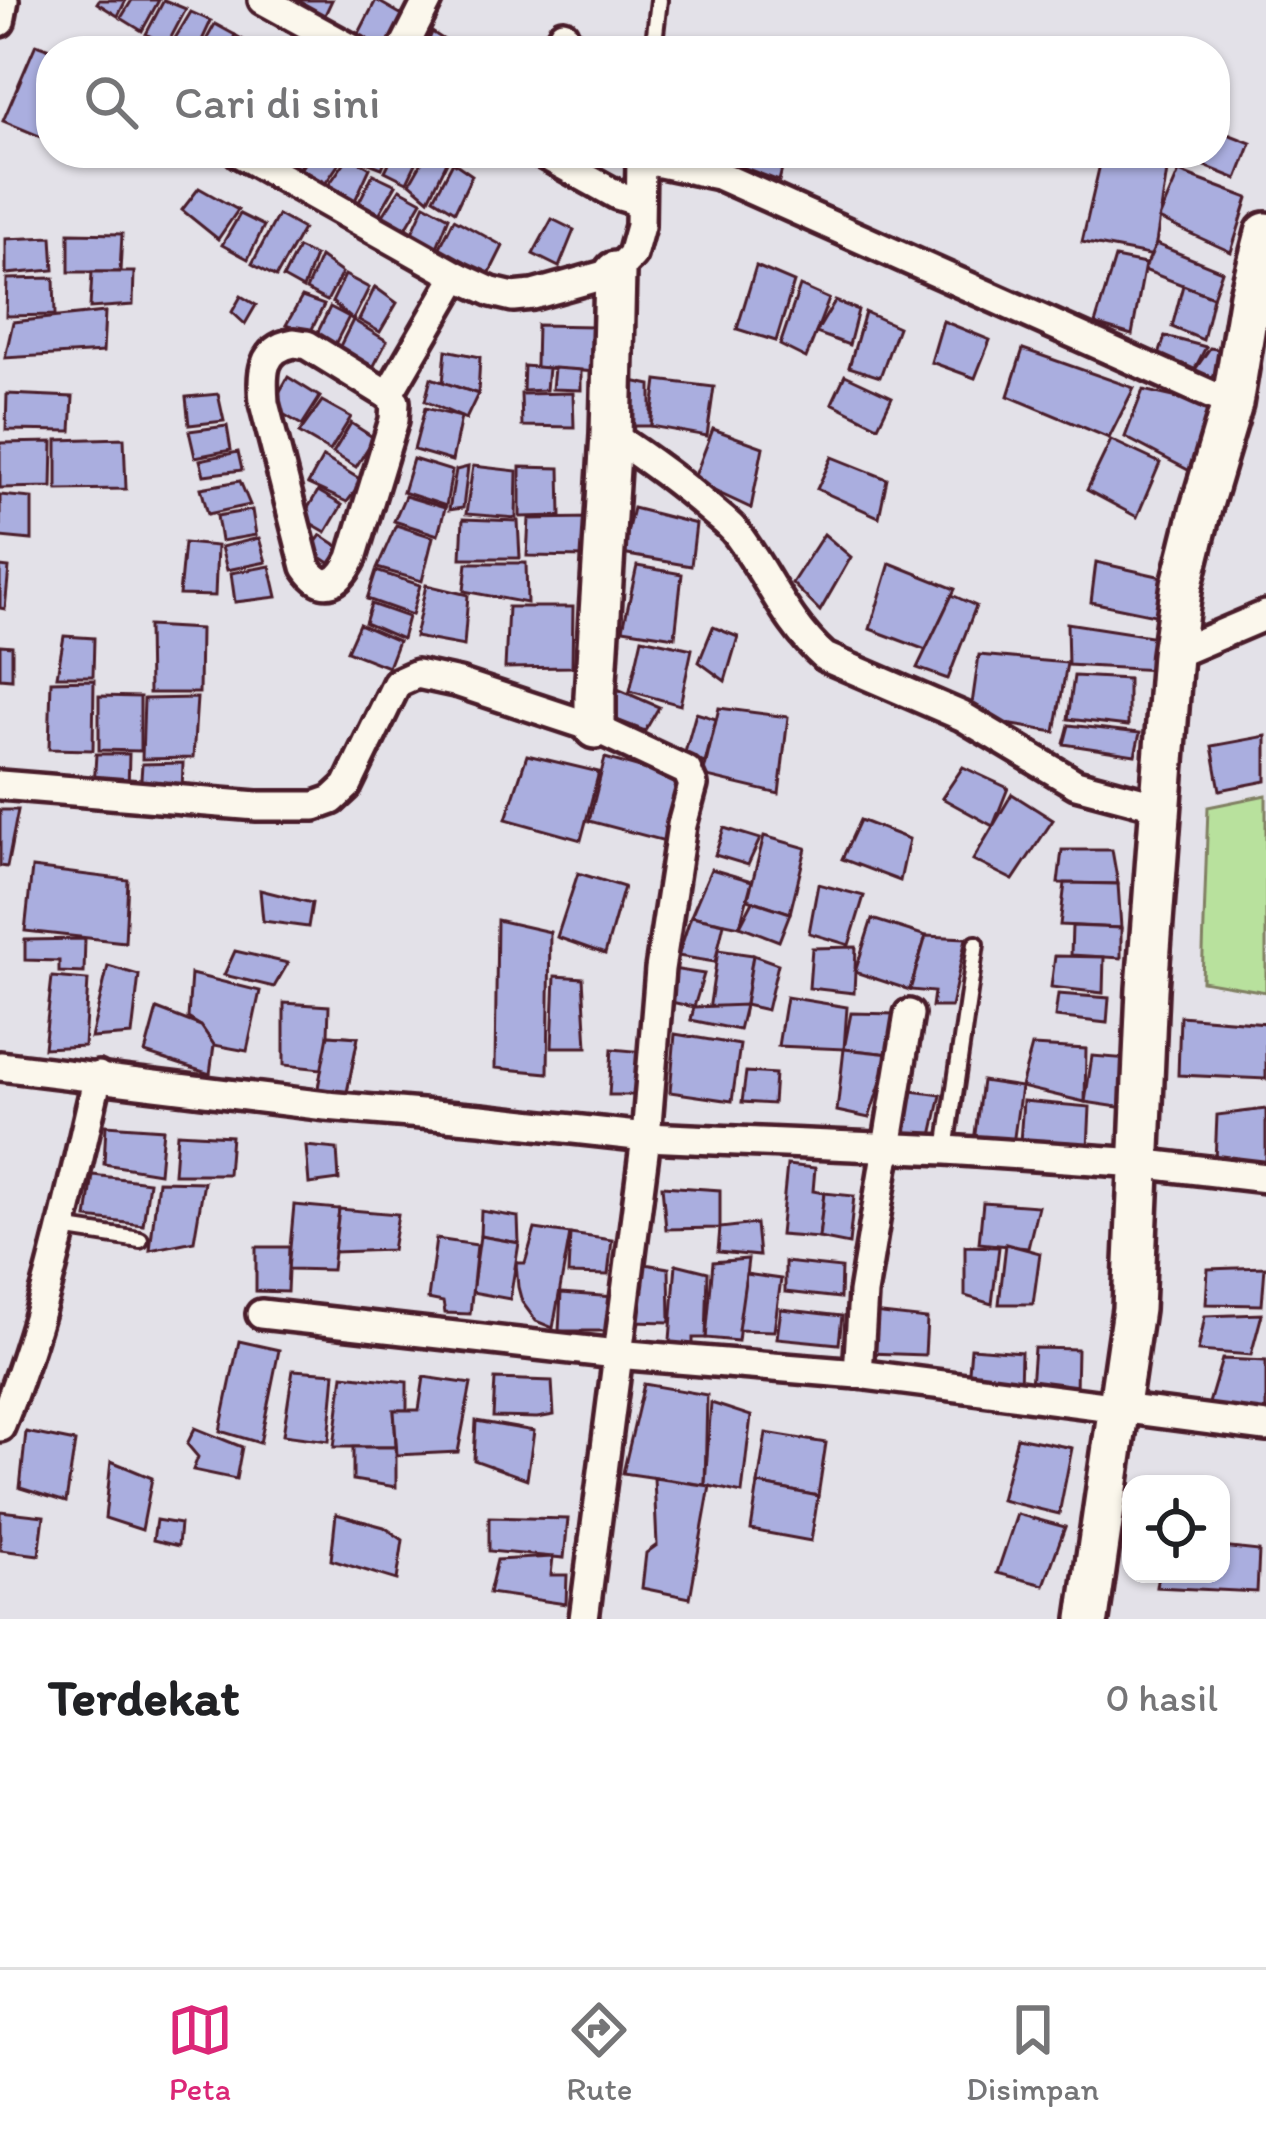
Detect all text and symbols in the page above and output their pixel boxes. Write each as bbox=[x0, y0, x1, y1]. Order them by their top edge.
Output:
search box bbox=[36, 36, 1230, 168]
icon: search bbox=[78, 69, 144, 135]
text: Cari di sini bbox=[174, 75, 380, 129]
map controls bbox=[1122, 1475, 1230, 1583]
button: locate bbox=[1122, 1475, 1230, 1583]
text: Terdekat bbox=[48, 1667, 240, 1728]
text: 0 hasil bbox=[1106, 1674, 1218, 1721]
tab: Peta bbox=[167, 1997, 233, 2108]
tab: Rute bbox=[566, 1997, 633, 2108]
tab: Disimpan bbox=[966, 1997, 1099, 2108]

